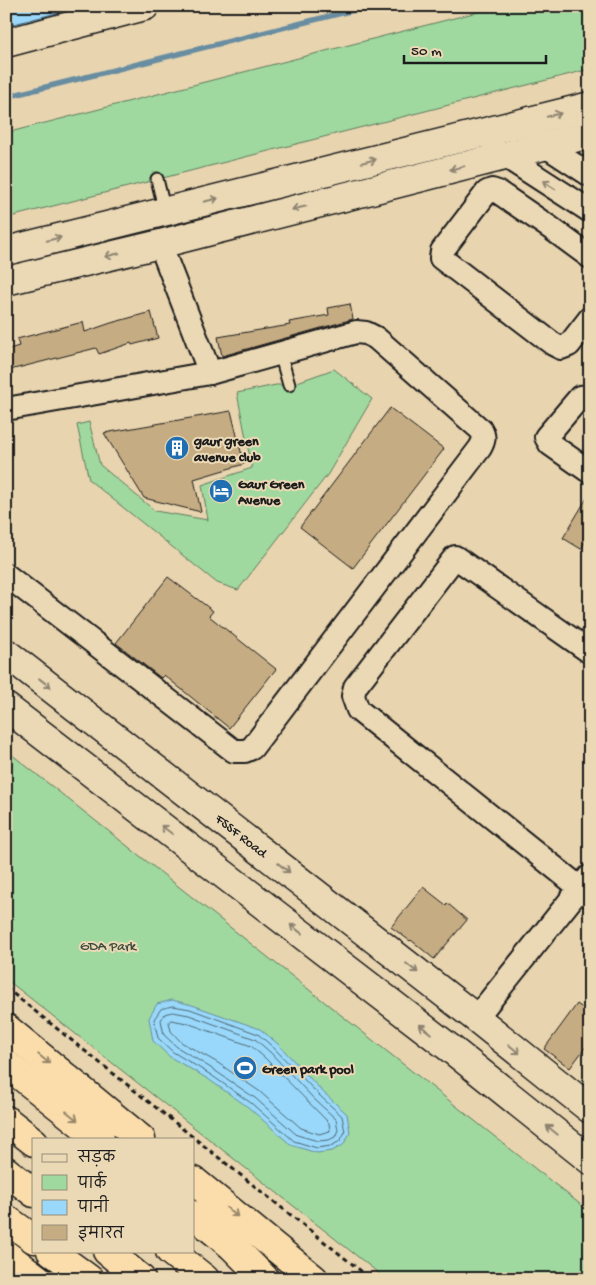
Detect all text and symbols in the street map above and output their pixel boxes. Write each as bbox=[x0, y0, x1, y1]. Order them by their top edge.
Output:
scale bar bbox=[404, 32, 546, 64]
text: 50 m bbox=[411, 43, 442, 61]
one-way arrow bbox=[545, 110, 561, 119]
one-way arrow bbox=[360, 156, 376, 165]
one-way arrow bbox=[449, 164, 465, 173]
one-way arrow bbox=[542, 180, 556, 190]
one-way arrow bbox=[203, 195, 219, 204]
one-way arrow bbox=[292, 204, 308, 213]
one-way arrow bbox=[45, 234, 61, 244]
one-way arrow bbox=[105, 251, 121, 260]
place label: gaur green avenue club bbox=[193, 434, 261, 467]
building icon: gaur green avenue club bbox=[164, 435, 190, 461]
place label: Gaur Green Avenue bbox=[237, 477, 305, 510]
hotel icon: Gaur Green Avenue bbox=[208, 478, 234, 504]
one-way arrow bbox=[38, 677, 51, 688]
street label: FSSF Road bbox=[210, 811, 271, 864]
one-way arrow bbox=[160, 825, 174, 835]
one-way arrow bbox=[277, 862, 290, 873]
one-way arrow bbox=[290, 924, 303, 935]
park label: GDA Park bbox=[80, 939, 138, 956]
one-way arrow bbox=[405, 962, 418, 973]
one-way arrow bbox=[419, 1023, 432, 1034]
one-way arrow bbox=[508, 1043, 521, 1054]
one-way arrow bbox=[37, 1053, 50, 1064]
sports icon: Green park pool bbox=[232, 1055, 258, 1081]
place label: Green park pool bbox=[262, 1062, 354, 1079]
one-way arrow bbox=[65, 1110, 78, 1121]
one-way arrow bbox=[546, 1124, 559, 1135]
legend bbox=[32, 1138, 195, 1252]
text: सड़क bbox=[77, 1150, 116, 1168]
text: पार्क bbox=[77, 1171, 108, 1194]
text: पानी bbox=[77, 1195, 110, 1218]
one-way arrow bbox=[225, 1206, 238, 1217]
text: इमारत bbox=[78, 1225, 125, 1244]

